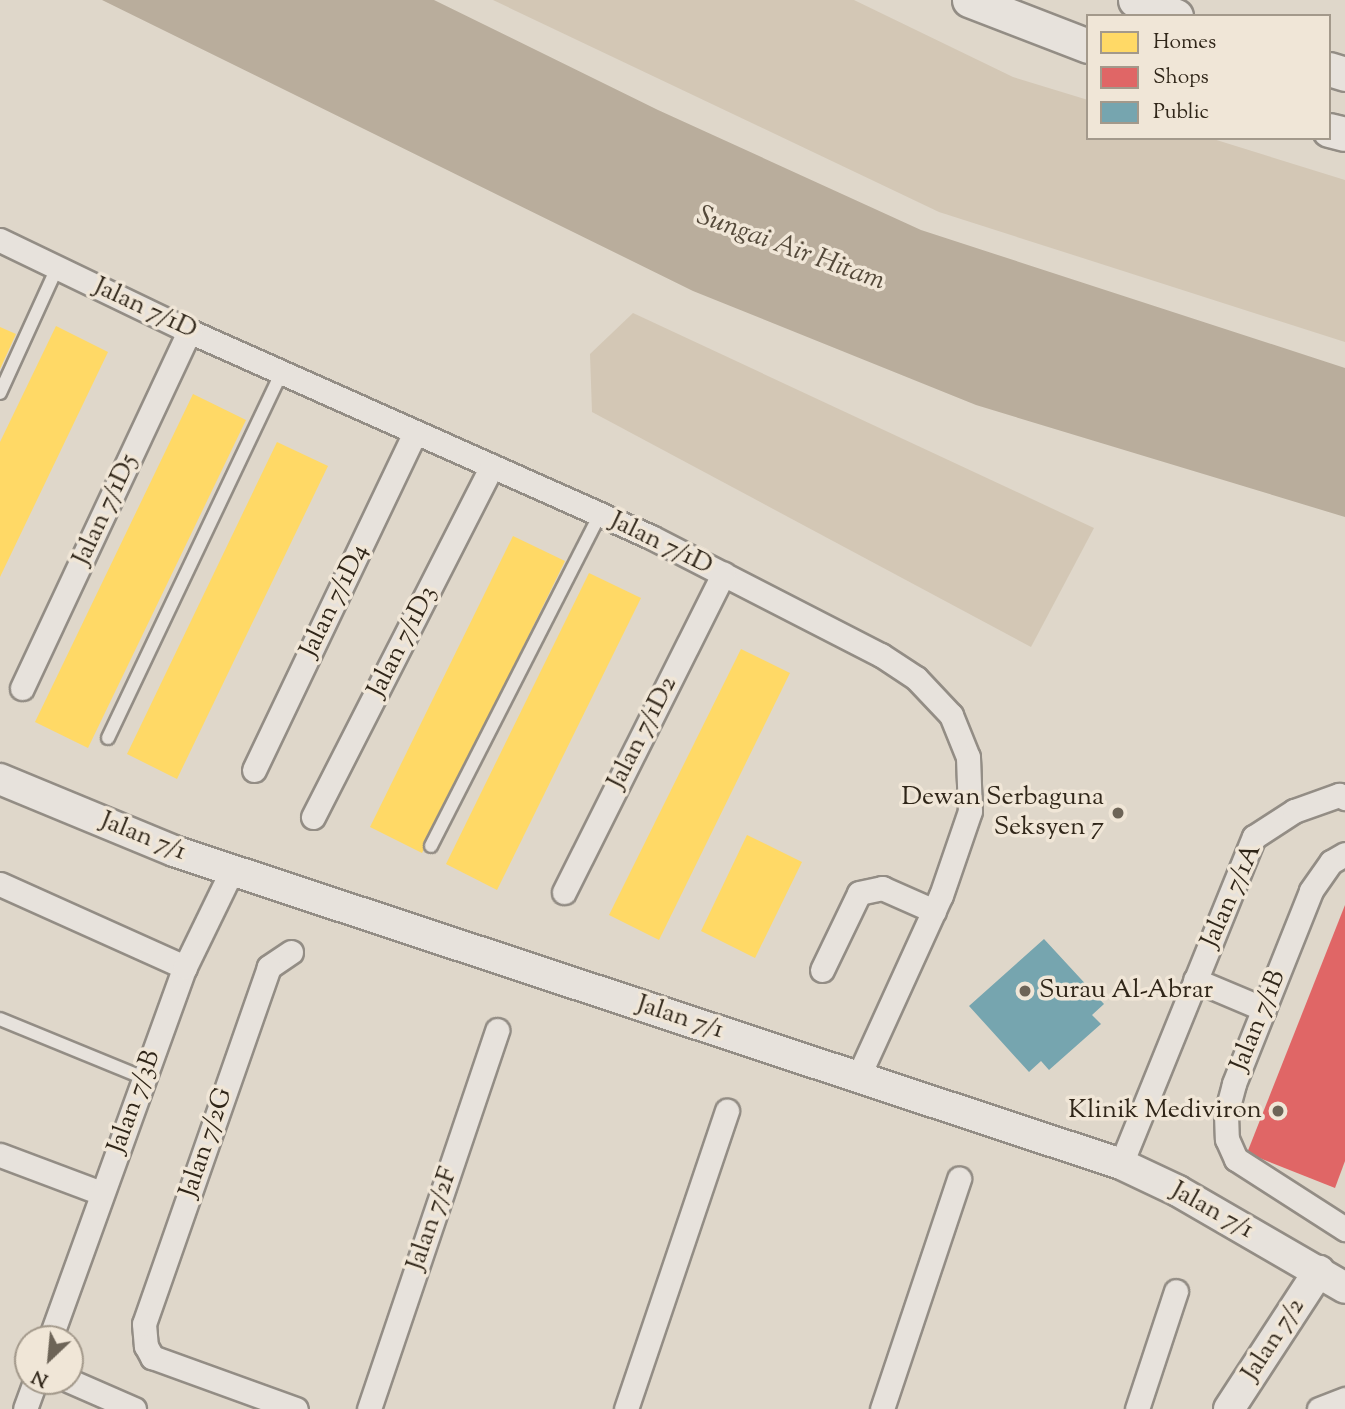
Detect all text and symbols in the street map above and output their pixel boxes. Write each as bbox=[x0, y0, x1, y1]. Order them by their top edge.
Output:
legend bbox=[1086, 14, 1331, 140]
text: Homes bbox=[1153, 28, 1216, 58]
text: Shops bbox=[1153, 63, 1209, 93]
text: Public bbox=[1153, 98, 1209, 128]
water label: Sungai Air Hitam bbox=[692, 199, 890, 299]
street label: Jalan 7/1D bbox=[88, 272, 202, 346]
street label: Jalan 7/1D5 bbox=[67, 449, 145, 571]
street label: Jalan 7/1D bbox=[605, 506, 717, 582]
street label: Jalan 7/1D4 bbox=[294, 539, 376, 663]
street label: Jalan 7/1D3 bbox=[362, 581, 444, 703]
street label: Jalan 7/1D2 bbox=[601, 672, 685, 794]
place label: Dewan Serbaguna Seksyen 7 bbox=[901, 782, 1104, 844]
marker: Dewan Serbaguna Seksyen 7 bbox=[1110, 805, 1126, 821]
street label: Jalan 7/1 bbox=[96, 806, 190, 868]
street label: Jalan 7/1A bbox=[1195, 839, 1269, 953]
street label: Jalan 7/1B bbox=[1225, 966, 1293, 1076]
place label: Surau Al-Abrar bbox=[1039, 975, 1213, 1007]
marker: Surau Al-Abrar bbox=[1017, 983, 1033, 999]
street label: Jalan 7/1 bbox=[633, 989, 727, 1047]
street label: Jalan 7/3B bbox=[102, 1046, 168, 1158]
street label: Jalan 7/2G bbox=[174, 1084, 240, 1202]
place label: Klinik Mediviron bbox=[1068, 1095, 1262, 1127]
marker: Klinik Mediviron bbox=[1268, 1101, 1288, 1121]
street label: Jalan 7/2F bbox=[401, 1163, 465, 1275]
street label: Jalan 7/1 bbox=[1165, 1176, 1259, 1246]
street label: Jalan 7/2 bbox=[1236, 1293, 1312, 1387]
north arrow bbox=[14, 1325, 84, 1395]
text: N bbox=[28, 1362, 53, 1393]

